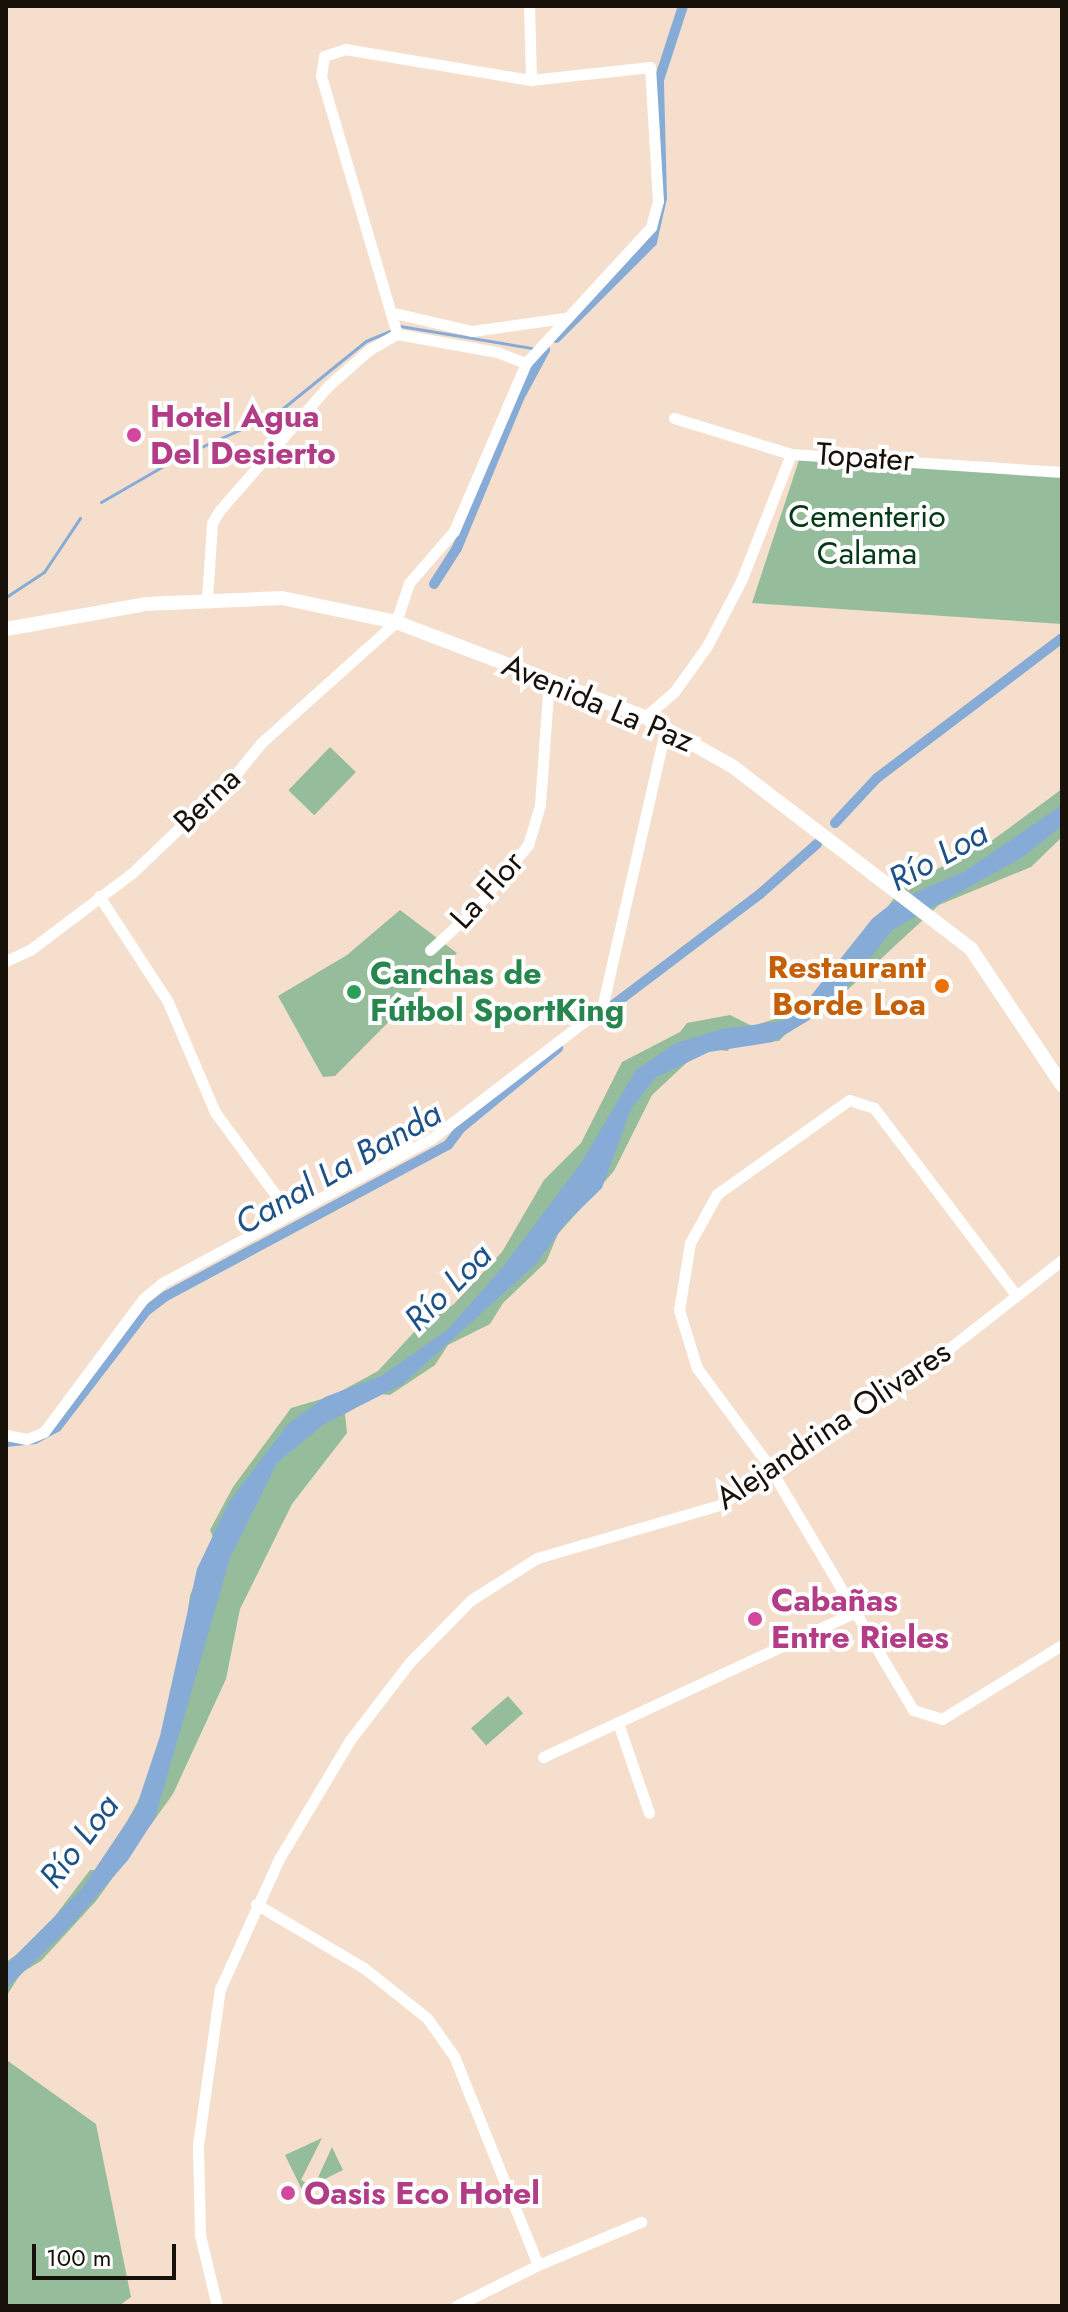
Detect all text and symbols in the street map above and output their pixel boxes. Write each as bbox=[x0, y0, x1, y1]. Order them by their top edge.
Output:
place label: Hotel Agua Del Desierto bbox=[150, 398, 336, 473]
marker: Hotel Agua Del Desierto bbox=[125, 426, 143, 444]
street label: Topater bbox=[815, 434, 915, 480]
park label: Cementerio Calama bbox=[788, 498, 946, 573]
street label: Avenida La Paz bbox=[497, 645, 699, 761]
street label: Berna bbox=[166, 759, 248, 841]
water label: Río Loa bbox=[881, 812, 995, 900]
street label: La Flor bbox=[442, 843, 532, 937]
place label: Restaurant Borde Loa bbox=[768, 949, 926, 1024]
place label: Canchas de Fútbol SportKing bbox=[370, 955, 624, 1030]
marker: Restaurant Borde Loa bbox=[933, 977, 951, 995]
marker: Canchas de Fútbol SportKing bbox=[345, 983, 363, 1001]
water label: Canal La Banda bbox=[228, 1092, 448, 1244]
water label: Río Loa bbox=[396, 1235, 500, 1339]
street label: Alejandrina Olivares bbox=[708, 1332, 958, 1518]
place label: Cabañas Entre Rieles bbox=[771, 1582, 949, 1657]
marker: Cabañas Entre Rieles bbox=[746, 1610, 764, 1628]
water label: Río Loa bbox=[31, 1786, 127, 1896]
place label: Oasis Eco Hotel bbox=[304, 2174, 540, 2212]
marker: Oasis Eco Hotel bbox=[279, 2184, 297, 2202]
scale bar bbox=[36, 2228, 180, 2278]
text: 100 m bbox=[46, 2240, 112, 2275]

